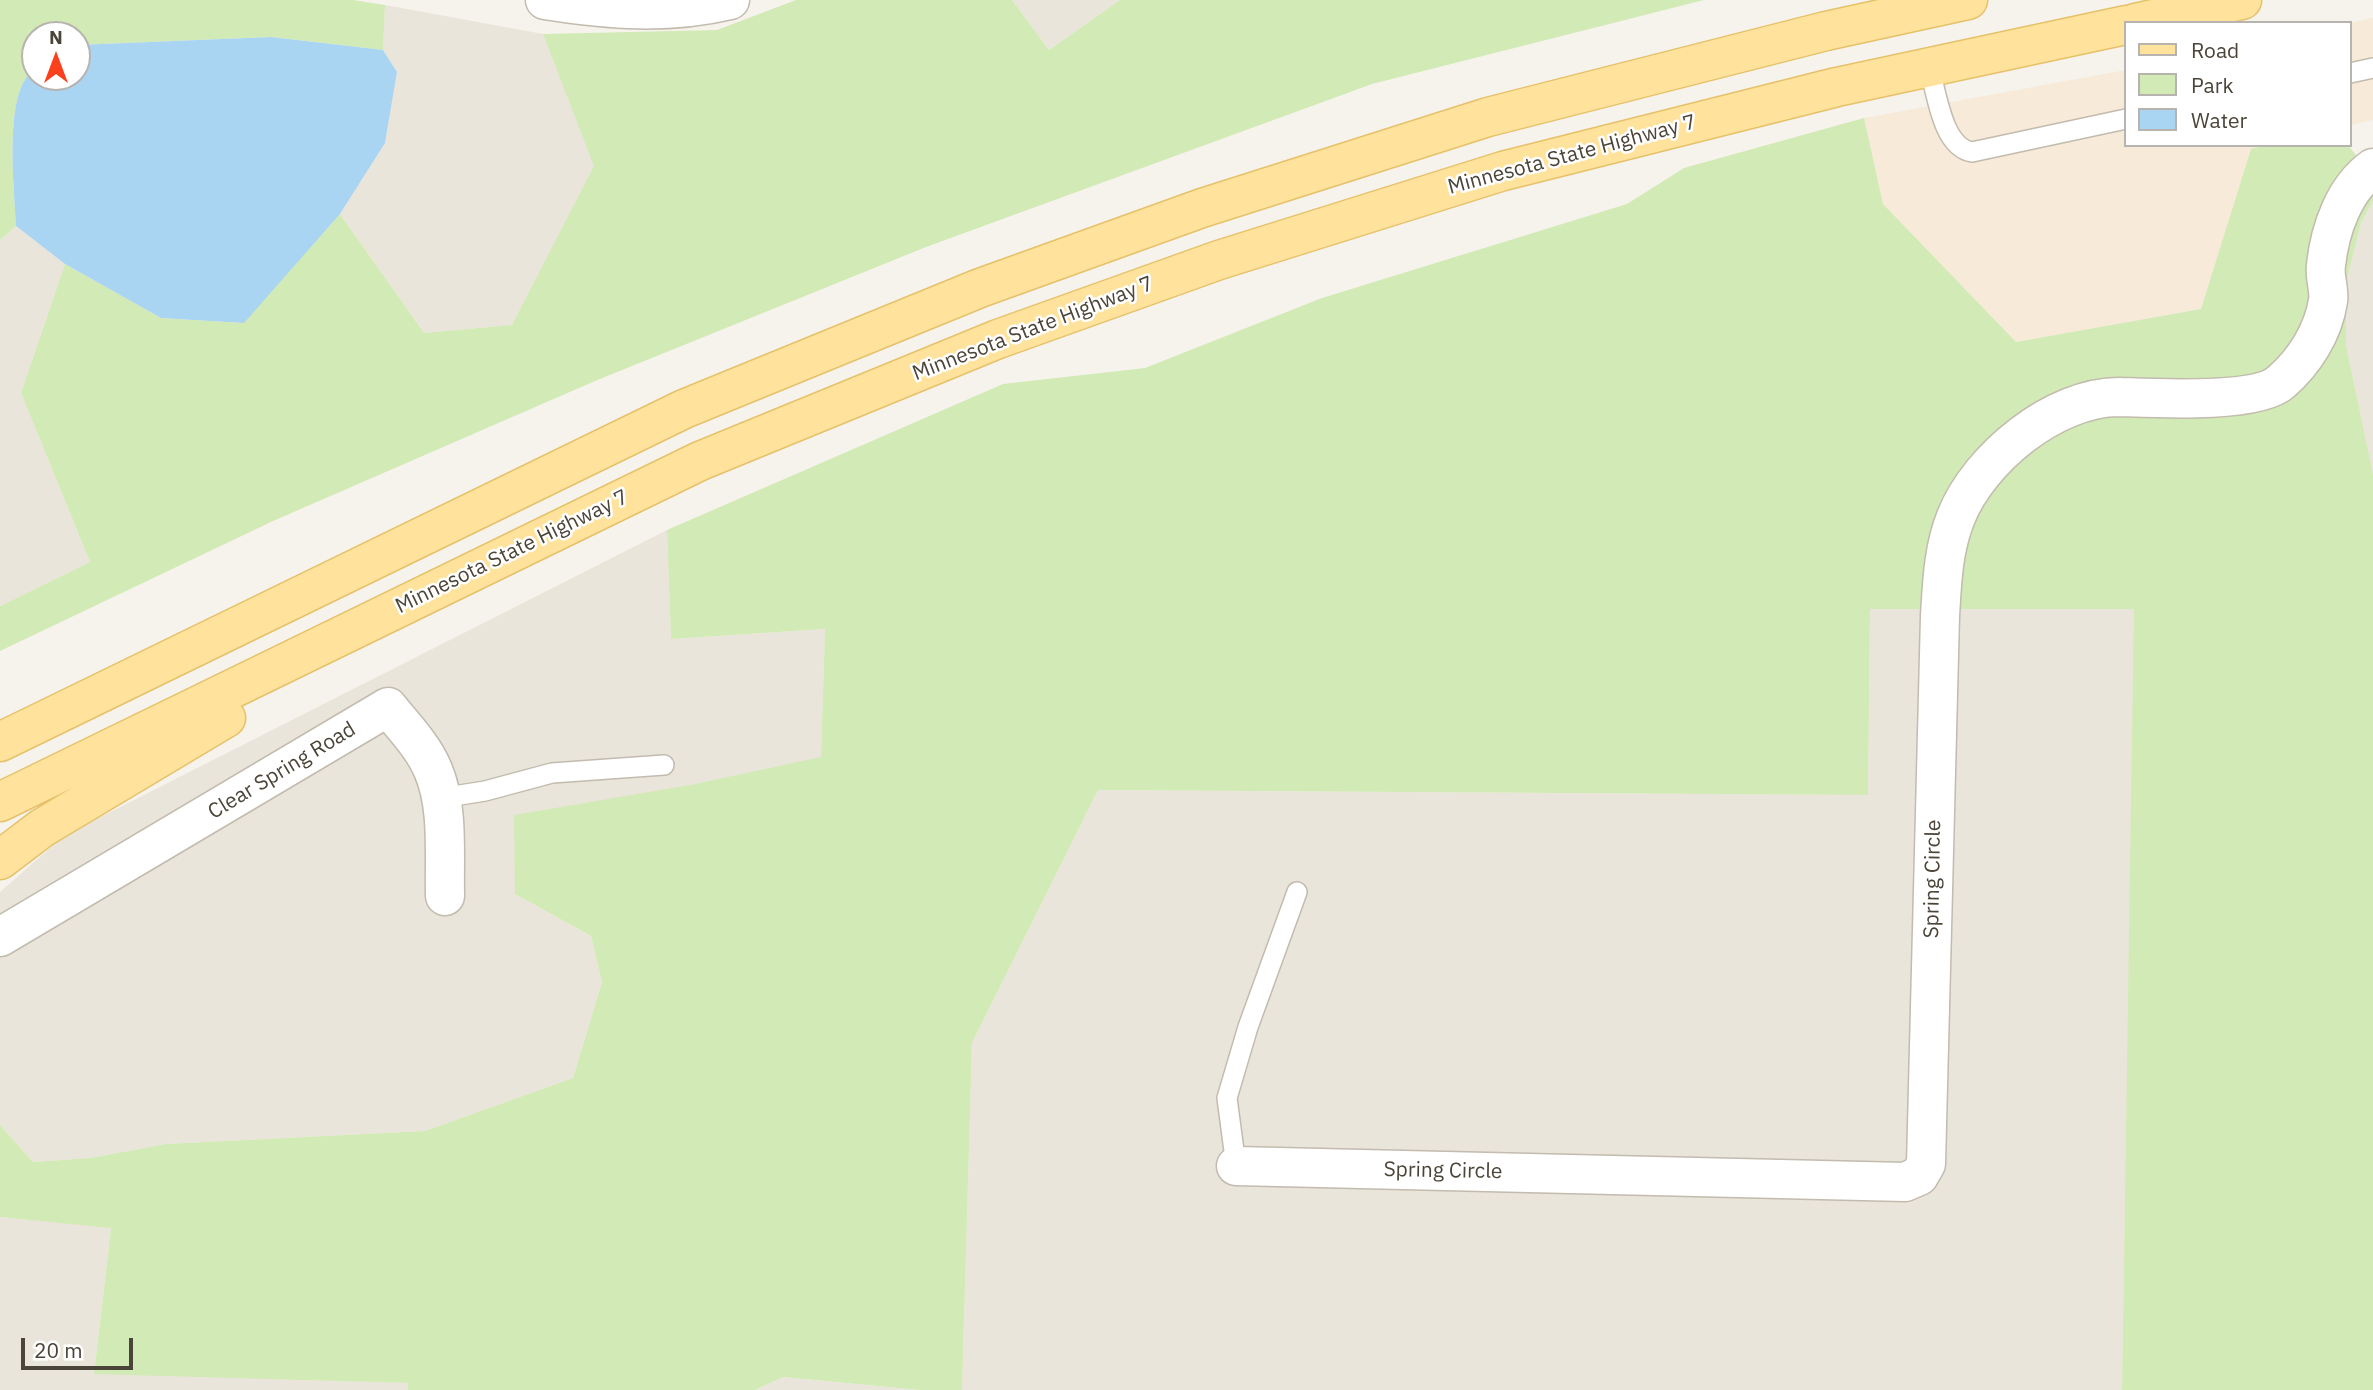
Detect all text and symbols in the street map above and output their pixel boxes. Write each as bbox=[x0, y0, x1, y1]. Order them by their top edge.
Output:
north arrow bbox=[21, 21, 91, 91]
legend bbox=[2124, 21, 2352, 147]
text: N bbox=[49, 25, 63, 49]
text: Road bbox=[2191, 36, 2239, 64]
text: Park bbox=[2191, 71, 2234, 99]
text: Water bbox=[2191, 106, 2247, 134]
street label: Minnesota State Highway 7 bbox=[1445, 110, 1699, 200]
street label: Minnesota State Highway 7 bbox=[909, 271, 1157, 387]
street label: Minnesota State Highway 7 bbox=[391, 485, 633, 619]
street label: Clear Spring Road bbox=[204, 717, 360, 825]
street label: Spring Circle bbox=[1919, 819, 1947, 939]
street label: Spring Circle bbox=[1383, 1157, 1503, 1185]
scale bar bbox=[24, 1324, 136, 1368]
text: 20 m bbox=[34, 1336, 83, 1364]

